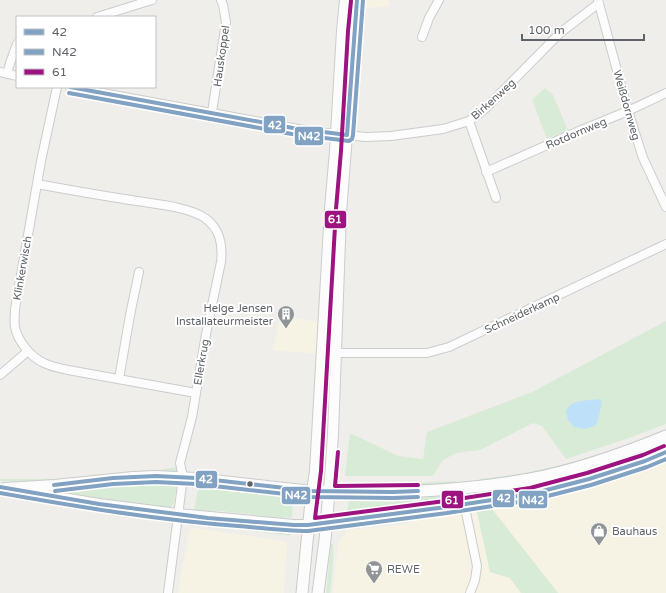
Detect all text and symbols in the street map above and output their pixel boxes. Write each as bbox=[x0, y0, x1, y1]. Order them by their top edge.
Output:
legend bbox=[16, 16, 156, 88]
scale bar bbox=[522, 16, 644, 42]
text: 100 m bbox=[528, 23, 565, 37]
text: 42 bbox=[52, 25, 67, 39]
street label: Hauskoppel bbox=[211, 25, 232, 88]
text: N42 bbox=[52, 45, 77, 59]
text: 61 bbox=[52, 65, 67, 79]
street label: Weißdornweg bbox=[610, 68, 643, 142]
street label: Birkenweg bbox=[469, 76, 518, 123]
line badge: 42 bbox=[263, 115, 286, 134]
street label: Rotdornweg bbox=[544, 115, 609, 152]
text: 42 bbox=[268, 119, 282, 132]
line badge: N42 bbox=[294, 126, 324, 146]
text: N42 bbox=[298, 130, 320, 143]
line badge: 61 bbox=[324, 210, 347, 229]
text: 61 bbox=[328, 213, 342, 226]
street label: Klinkerwisch bbox=[10, 235, 35, 301]
street label: Schneiderkamp bbox=[483, 290, 562, 337]
place label: Helge Jensen Installateurmeister bbox=[176, 302, 274, 328]
building icon: Helge Jensen Installateurmeister bbox=[276, 304, 296, 329]
street label: Ellerkrug bbox=[191, 338, 212, 386]
line badge: 42 bbox=[195, 470, 218, 489]
text: 42 bbox=[199, 473, 213, 486]
unlabelled marker bbox=[245, 479, 255, 489]
line badge: N42 bbox=[281, 486, 311, 505]
text: N42 bbox=[285, 489, 307, 502]
line badge: 42 bbox=[492, 489, 515, 508]
line badge: 61 bbox=[441, 490, 464, 509]
line badge: N42 bbox=[518, 490, 548, 509]
text: 42 bbox=[497, 492, 511, 505]
text: 61 bbox=[445, 494, 459, 507]
text: N42 bbox=[522, 494, 544, 507]
shop icon: Bauhaus bbox=[589, 521, 609, 546]
place label: Bauhaus bbox=[612, 525, 657, 538]
supermarket icon: REWE bbox=[364, 559, 384, 584]
place label: REWE bbox=[387, 563, 420, 576]

